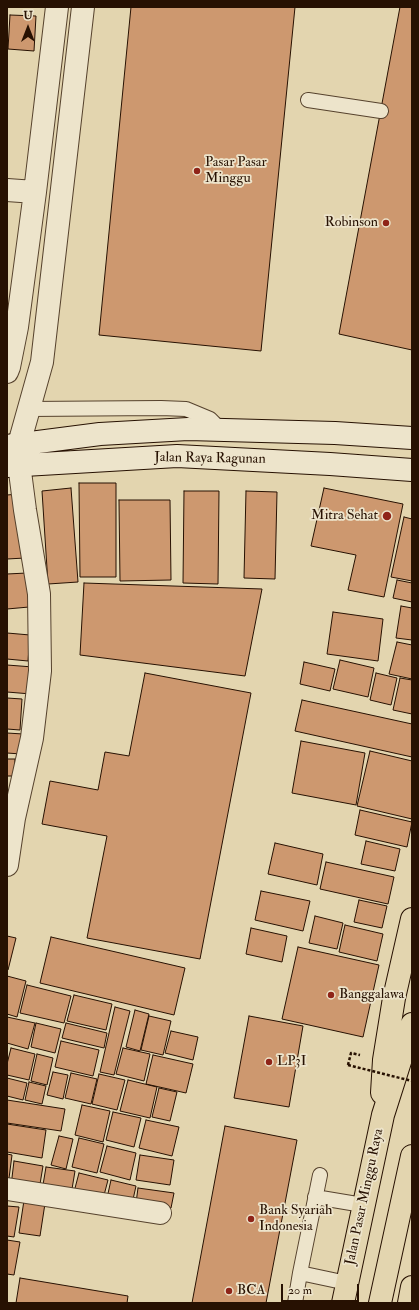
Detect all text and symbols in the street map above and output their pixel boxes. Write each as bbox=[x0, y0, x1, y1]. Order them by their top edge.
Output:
north arrow bbox=[8, 8, 48, 48]
text: U bbox=[23, 9, 33, 22]
place label: Pasar Pasar Minggu bbox=[205, 155, 267, 188]
marker: Pasar Pasar Minggu bbox=[192, 166, 202, 176]
place label: Robinson bbox=[325, 215, 378, 231]
marker: Robinson bbox=[381, 218, 391, 228]
street label: Jalan Raya Ragunan bbox=[154, 450, 266, 468]
place label: Mitra Sehat bbox=[311, 508, 378, 524]
marker: Mitra Sehat bbox=[381, 510, 393, 522]
place label: Banggalawa bbox=[339, 987, 404, 1003]
marker: Banggalawa bbox=[326, 990, 336, 1000]
place label: LP3I bbox=[277, 1054, 306, 1070]
marker: LP3I bbox=[264, 1057, 274, 1067]
street label: Jalan Pasar Minggu Raya bbox=[342, 1127, 388, 1267]
place label: Bank Syariah Indonesia bbox=[259, 1203, 332, 1236]
marker: Bank Syariah Indonesia bbox=[246, 1214, 256, 1224]
scale bar bbox=[283, 1276, 361, 1302]
place label: BCA bbox=[237, 1283, 265, 1299]
text: 20 m bbox=[288, 1283, 312, 1298]
marker: BCA bbox=[224, 1286, 234, 1296]

